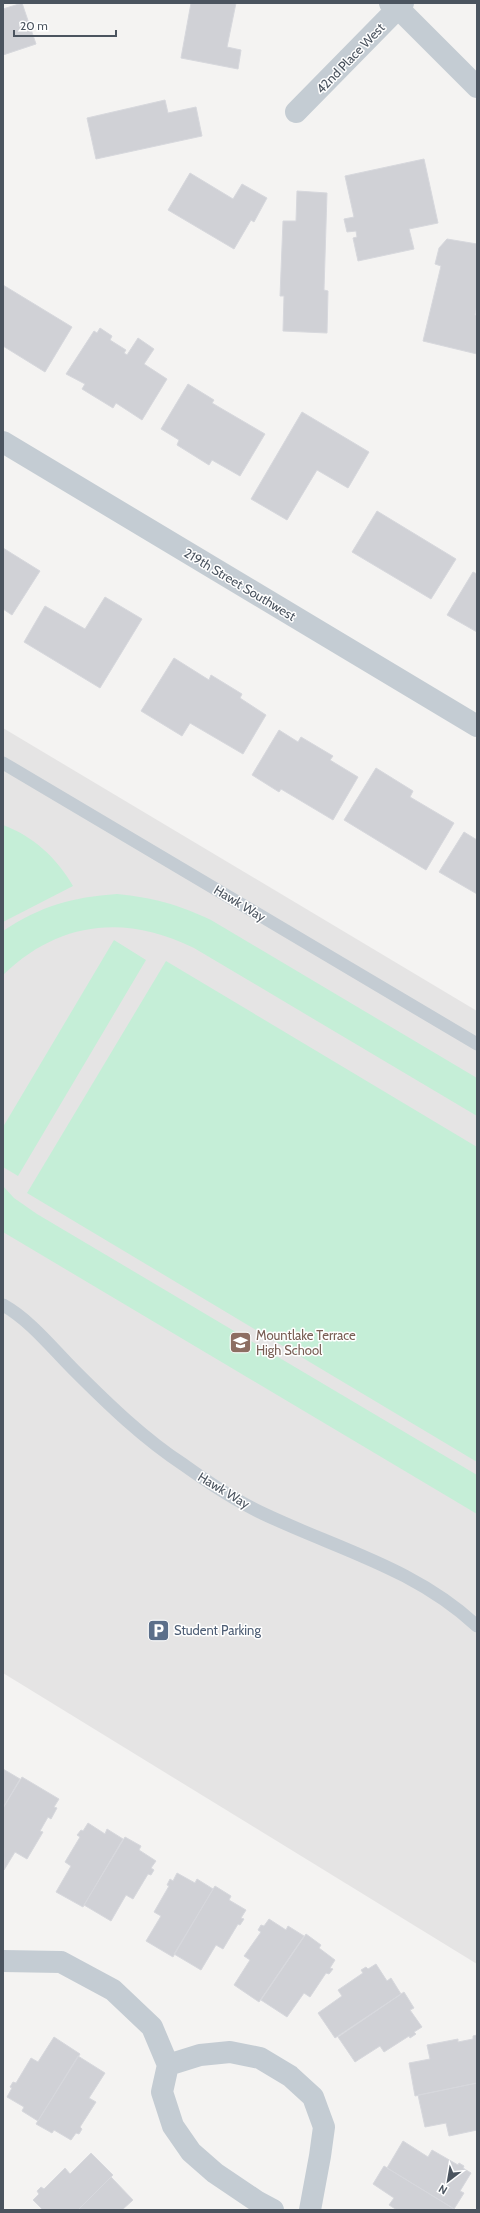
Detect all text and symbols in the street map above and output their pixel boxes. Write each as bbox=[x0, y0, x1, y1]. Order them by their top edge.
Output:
scale bar bbox=[14, 12, 116, 38]
text: 20 m bbox=[20, 18, 48, 33]
street label: 42nd Place West bbox=[312, 19, 388, 97]
street label: 219th Street Southwest bbox=[181, 544, 299, 624]
street label: Hawk Way bbox=[211, 881, 269, 925]
place label: Mountlake Terrace High School bbox=[256, 1327, 356, 1358]
school or university icon: Mountlake Terrace High School bbox=[227, 1329, 253, 1355]
street label: Hawk Way bbox=[195, 1468, 253, 1512]
parking icon: Student Parking bbox=[146, 1617, 172, 1643]
place label: Student Parking bbox=[174, 1622, 261, 1638]
north arrow bbox=[428, 2161, 468, 2201]
text: N bbox=[436, 2182, 450, 2198]

